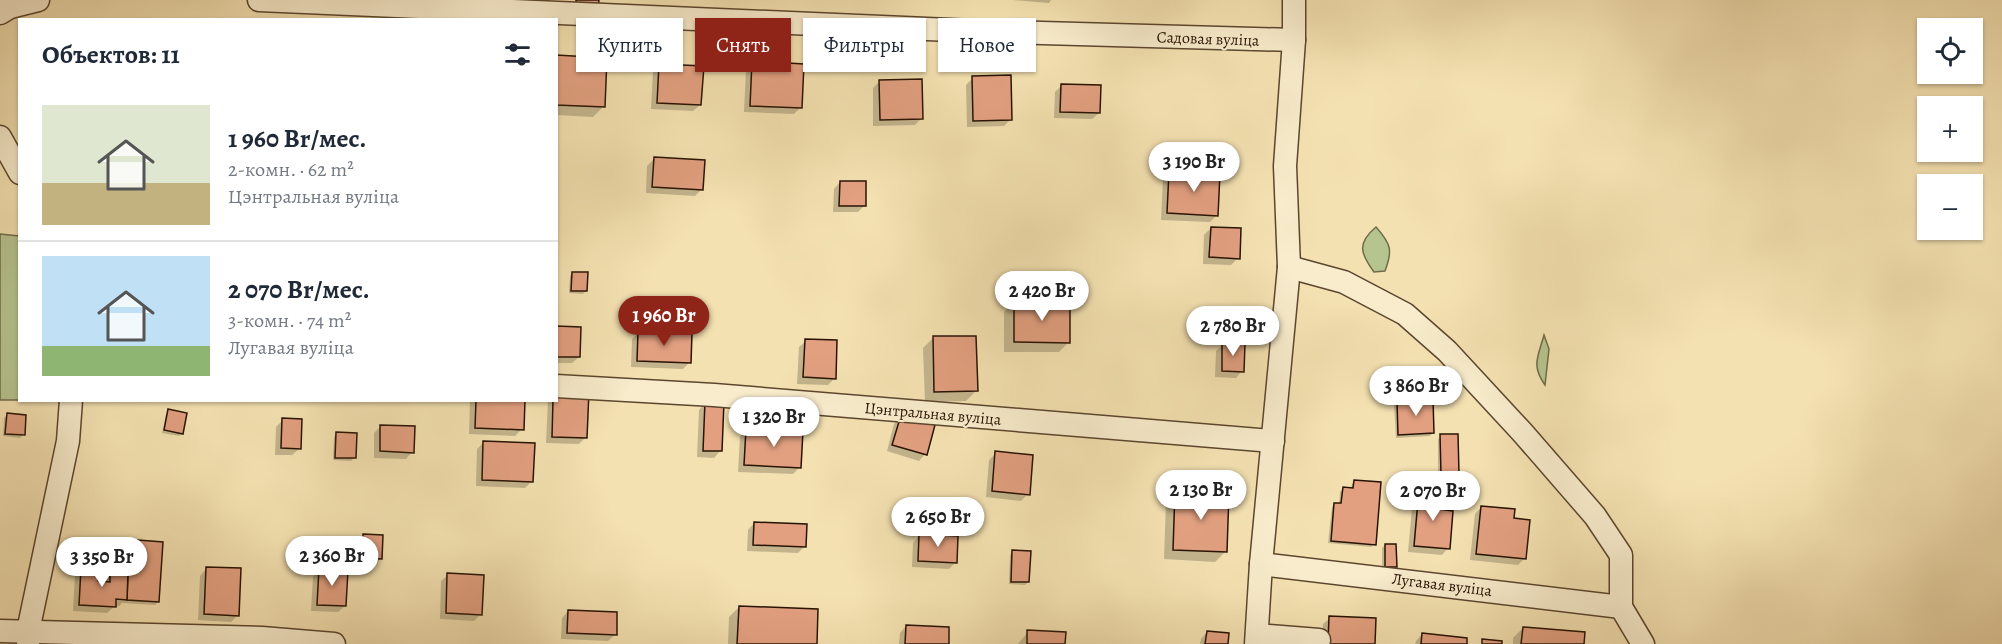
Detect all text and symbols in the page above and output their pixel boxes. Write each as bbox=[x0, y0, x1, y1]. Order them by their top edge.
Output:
chip: Купить bbox=[576, 18, 683, 72]
chip: Снять bbox=[695, 18, 791, 72]
chip: Фильтры bbox=[803, 18, 926, 72]
chip: Новое bbox=[938, 18, 1036, 72]
map controls bbox=[1917, 18, 1983, 240]
button: locate bbox=[1917, 18, 1983, 84]
street label: Садовая вуліца bbox=[1156, 26, 1260, 52]
text: Объектов: 11 bbox=[42, 37, 180, 72]
icon: filters bbox=[501, 38, 534, 71]
button: + bbox=[1917, 96, 1983, 162]
text: 1 960 Br/мес. bbox=[228, 121, 366, 156]
icon: home bbox=[90, 129, 162, 201]
pin: 3 190 Br bbox=[1132, 142, 1256, 193]
text: 3 190 Br bbox=[1163, 148, 1225, 175]
text: 2-комн. · 62 m² bbox=[228, 156, 354, 183]
button: − bbox=[1917, 174, 1983, 240]
text: Цэнтральная вуліца bbox=[228, 183, 399, 210]
pin: 2 420 Br bbox=[980, 271, 1104, 322]
text: 2 070 Br/мес. bbox=[228, 272, 370, 307]
text: 2 420 Br bbox=[1009, 277, 1075, 304]
icon: home bbox=[90, 280, 162, 352]
pin: 1 960 Br bbox=[602, 296, 726, 347]
text: 1 960 Br bbox=[632, 302, 696, 329]
pin: 2 780 Br bbox=[1171, 306, 1295, 357]
text: 3-комн. · 74 m² bbox=[228, 307, 351, 334]
text: 2 780 Br bbox=[1200, 312, 1266, 339]
text: Лугавая вуліца bbox=[228, 334, 354, 361]
pin: 3 860 Br bbox=[1354, 366, 1478, 417]
text: 3 860 Br bbox=[1383, 372, 1449, 399]
pin: 1 320 Br bbox=[712, 397, 836, 448]
street label: Цэнтральная вуліца bbox=[864, 397, 1003, 431]
text: 1 320 Br bbox=[742, 403, 806, 430]
pin: 2 130 Br bbox=[1139, 470, 1263, 521]
pin: 2 070 Br bbox=[1371, 471, 1495, 522]
text: 2 130 Br bbox=[1169, 476, 1233, 503]
text: 2 070 Br bbox=[1400, 477, 1466, 504]
pin: 2 650 Br bbox=[876, 497, 1000, 548]
text: 2 650 Br bbox=[905, 503, 971, 530]
pin: 2 360 Br bbox=[270, 536, 394, 587]
pin: 3 350 Br bbox=[40, 537, 164, 588]
text: 2 360 Br bbox=[299, 542, 365, 569]
text: 3 350 Br bbox=[70, 543, 134, 570]
street label: Лугавая вуліца bbox=[1391, 568, 1494, 602]

